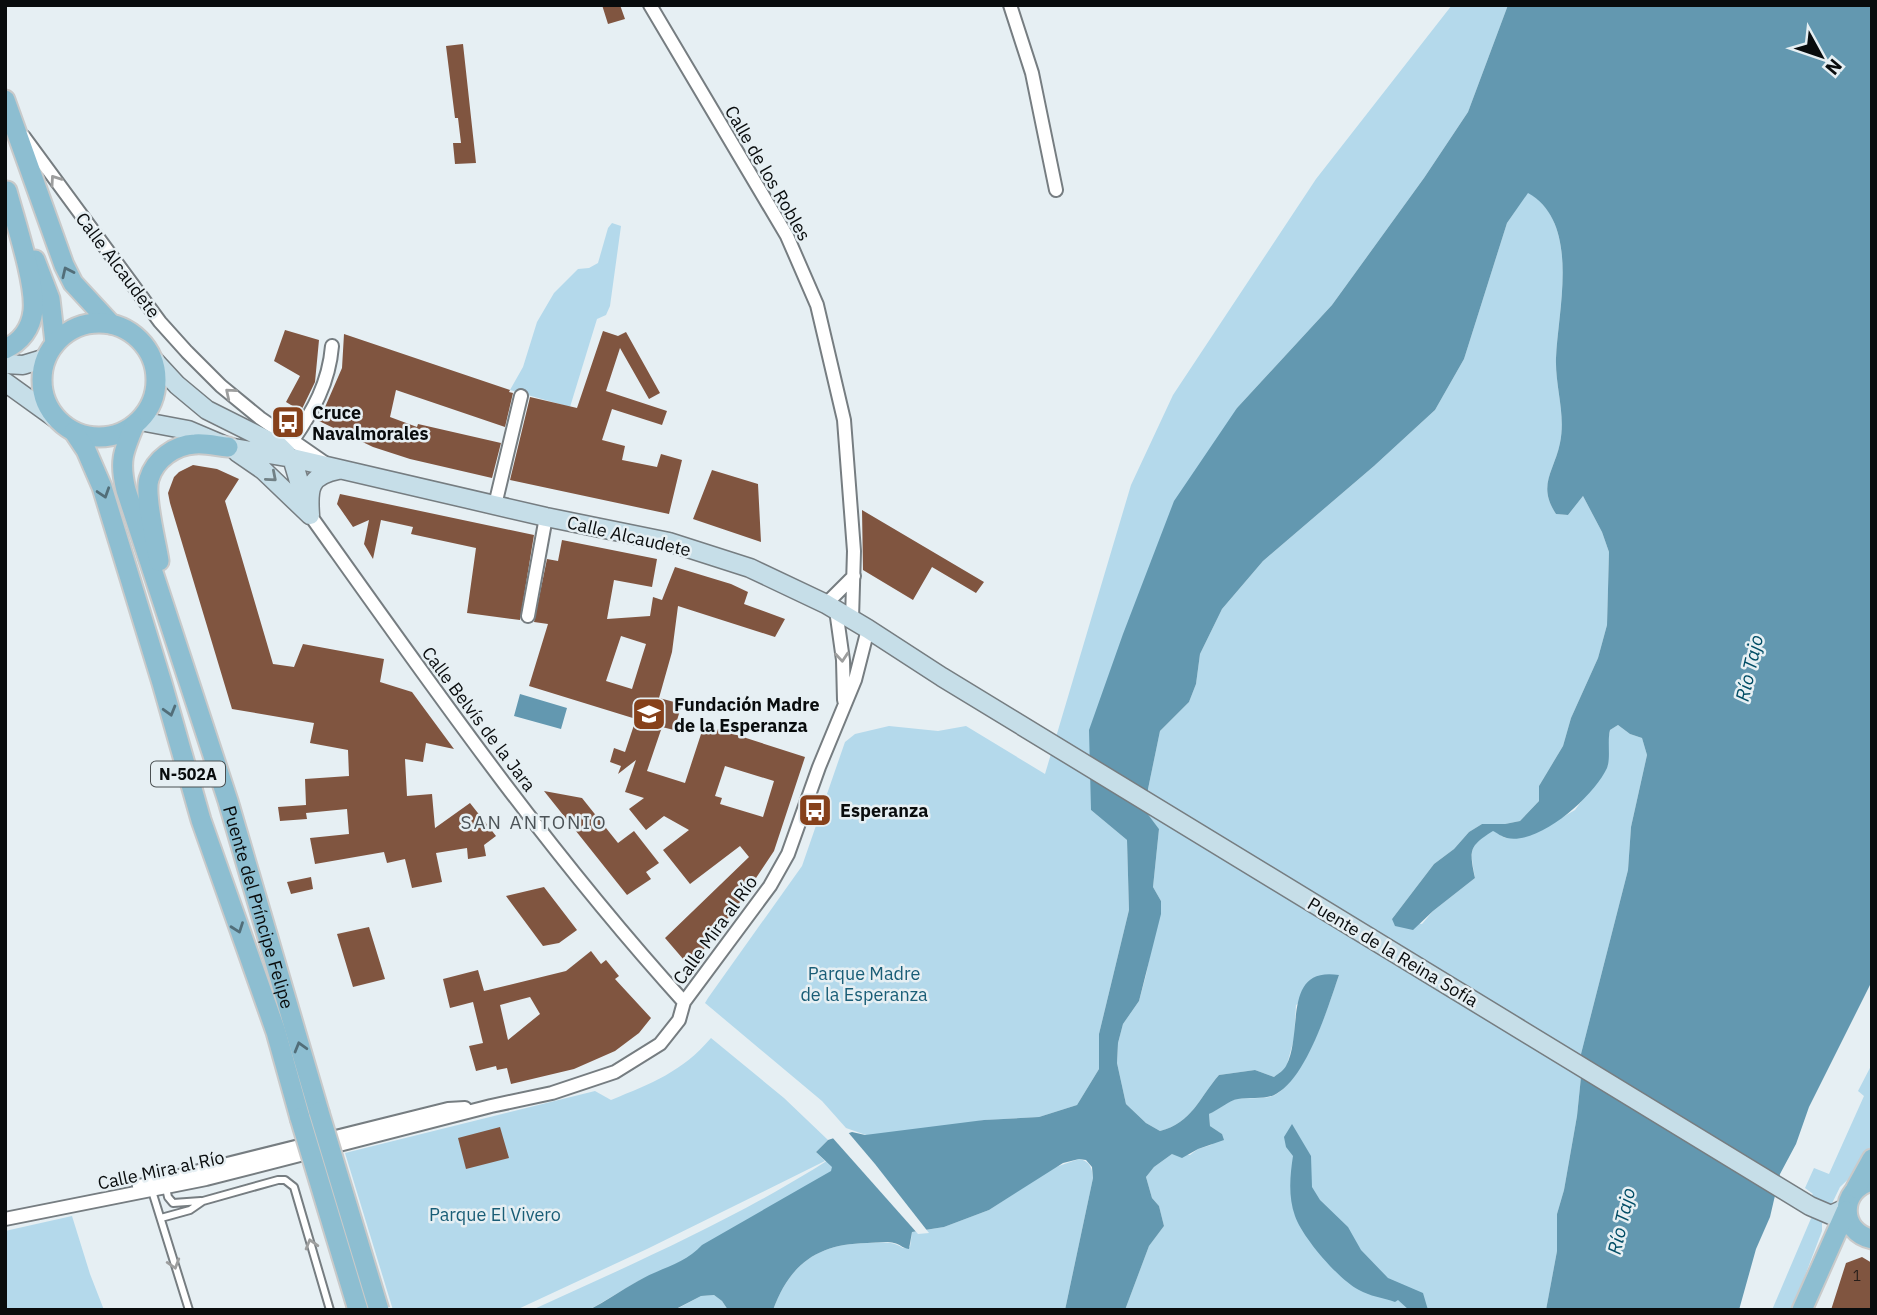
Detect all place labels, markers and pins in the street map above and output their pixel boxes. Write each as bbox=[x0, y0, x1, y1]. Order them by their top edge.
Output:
place label: Cruce Navalmorales bbox=[312, 401, 428, 445]
bus stop icon: Cruce Navalmorales bbox=[269, 403, 307, 441]
place label: Fundación Madre de la Esperanza bbox=[674, 693, 820, 737]
school or university icon: Fundación Madre de la Esperanza bbox=[630, 695, 668, 733]
bus stop icon: Esperanza bbox=[796, 791, 834, 829]
place label: Esperanza bbox=[840, 799, 929, 822]

